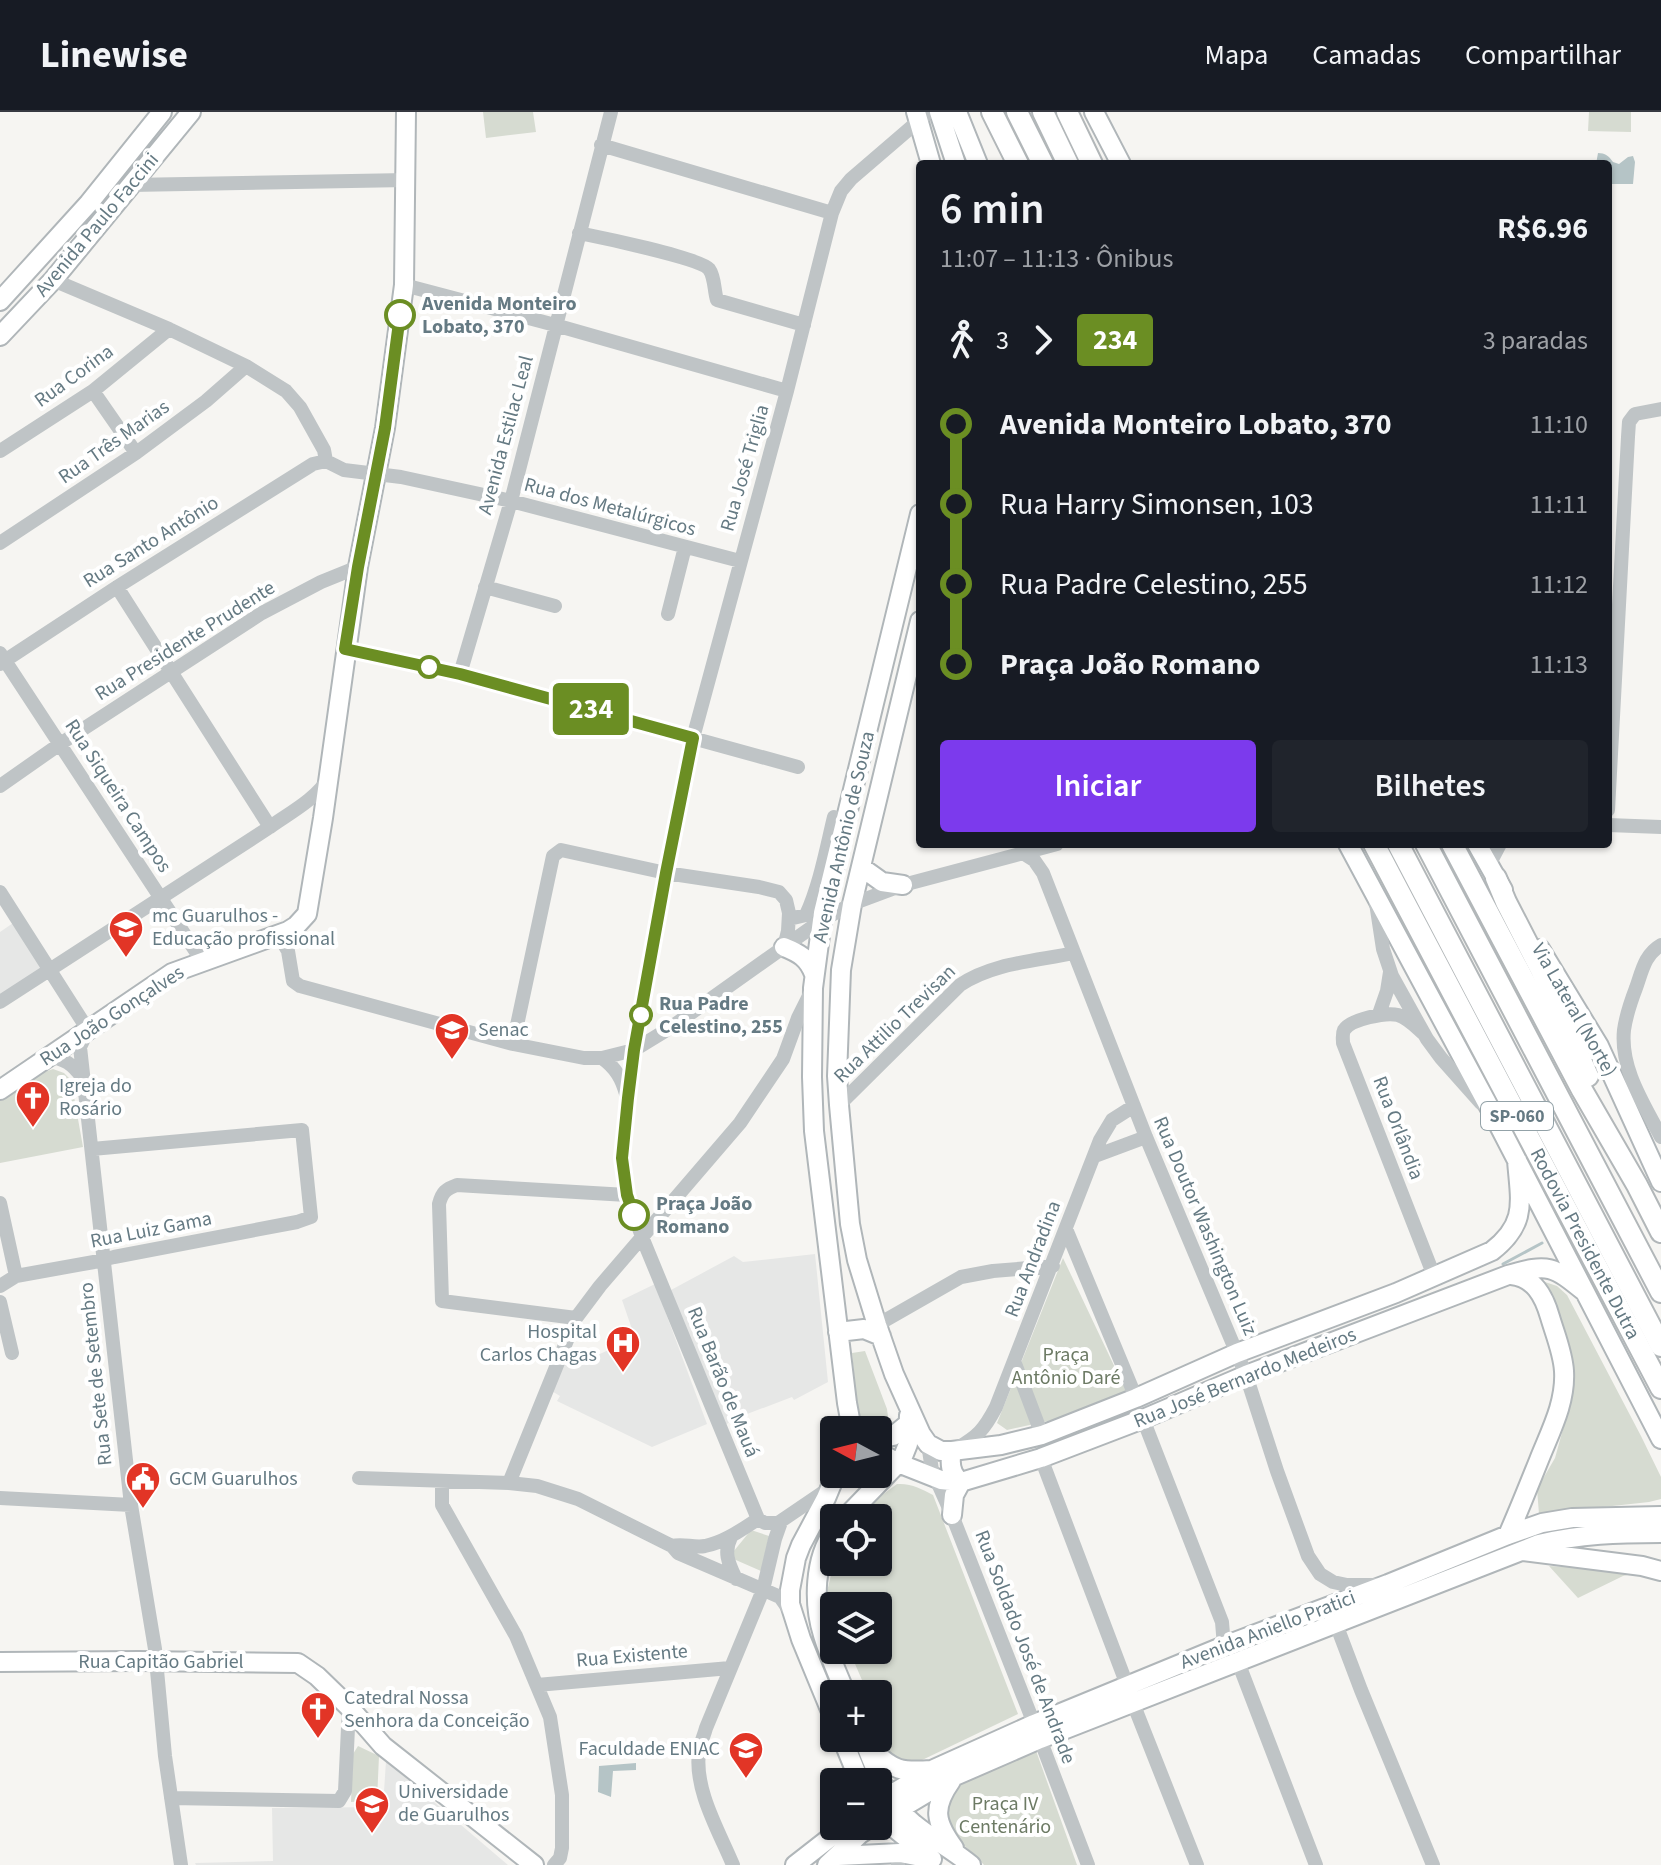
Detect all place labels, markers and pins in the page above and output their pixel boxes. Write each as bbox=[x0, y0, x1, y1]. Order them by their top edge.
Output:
place label: Avenida Monteiro Lobato, 370 bbox=[421, 290, 577, 341]
marker: Avenida Monteiro Lobato, 370 bbox=[385, 300, 415, 330]
unlabelled marker bbox=[418, 656, 440, 678]
place label: mc Guarulhos - Educação profissional bbox=[152, 902, 335, 953]
school or university icon: mc Guarulhos - Educação profissional bbox=[107, 909, 145, 959]
place label: Rua Padre Celestino, 255 bbox=[659, 990, 783, 1041]
marker: Rua Padre Celestino, 255 bbox=[630, 1004, 652, 1026]
school or university icon: Senac bbox=[433, 1011, 471, 1061]
place label: Senac bbox=[478, 1016, 529, 1044]
place label: Igreja do Rosário bbox=[59, 1072, 132, 1123]
church icon: Igreja do Rosário bbox=[14, 1079, 52, 1129]
place label: Praça João Romano bbox=[656, 1190, 752, 1241]
marker: Praça João Romano bbox=[619, 1200, 649, 1230]
place label: Hospital Carlos Chagas bbox=[480, 1318, 597, 1369]
hospital icon: Hospital Carlos Chagas bbox=[604, 1324, 642, 1374]
public building icon: GCM Guarulhos bbox=[124, 1460, 162, 1510]
place label: GCM Guarulhos bbox=[169, 1465, 298, 1493]
place label: Catedral Nossa Senhora da Conceição bbox=[344, 1684, 530, 1735]
church icon: Catedral Nossa Senhora da Conceição bbox=[299, 1690, 337, 1740]
school or university icon: Faculdade ENIAC bbox=[727, 1730, 765, 1780]
place label: Faculdade ENIAC bbox=[579, 1735, 720, 1763]
place label: Universidade de Guarulhos bbox=[398, 1778, 509, 1829]
school or university icon: Universidade de Guarulhos bbox=[353, 1785, 391, 1835]

